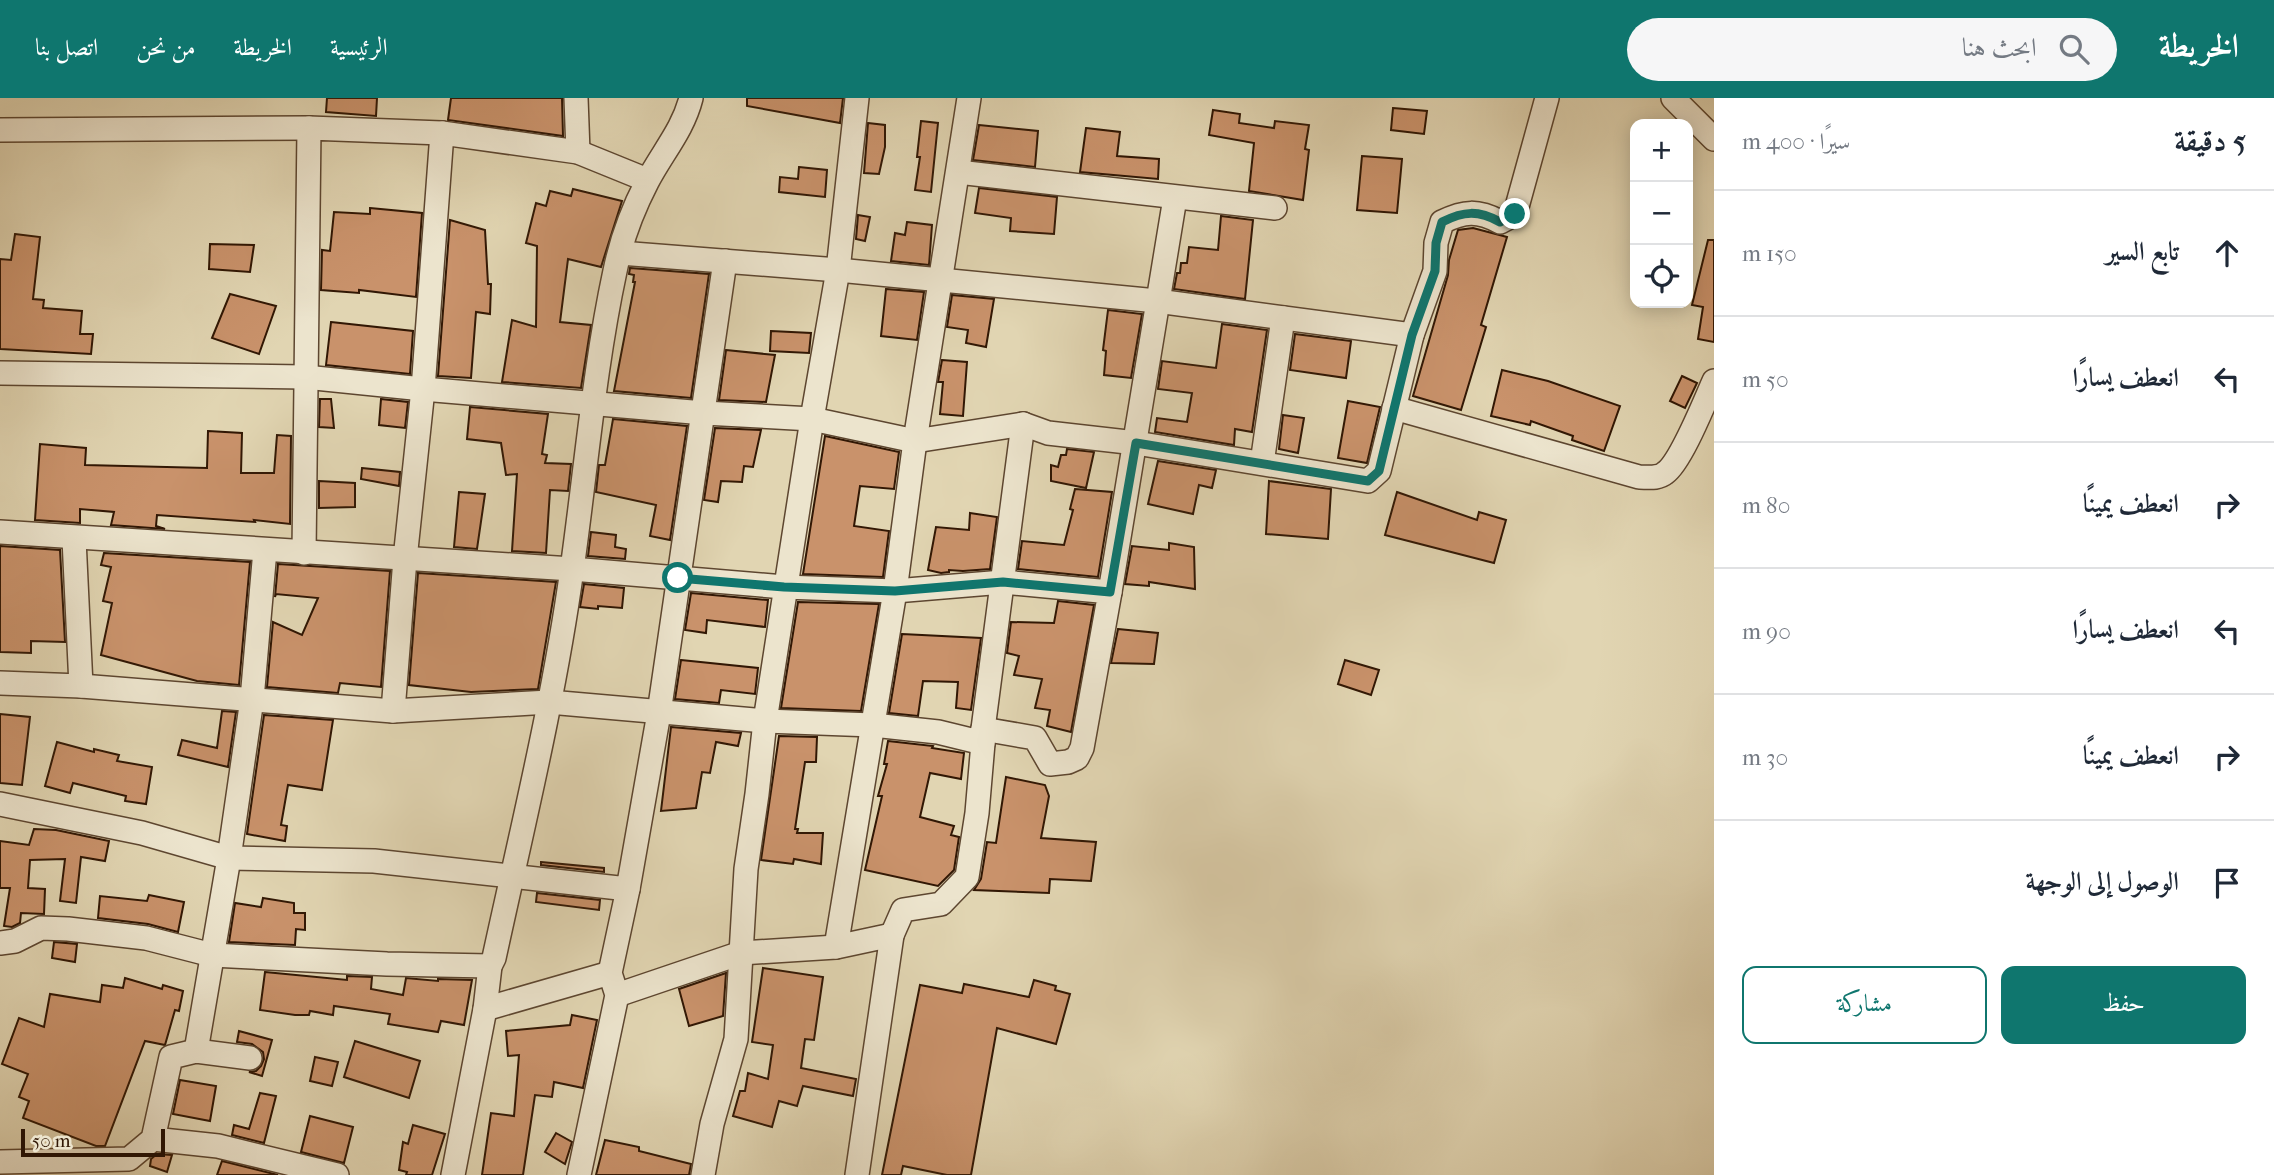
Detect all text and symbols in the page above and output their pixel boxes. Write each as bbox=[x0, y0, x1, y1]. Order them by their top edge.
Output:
search box bbox=[1627, 18, 2117, 81]
text: الخريطة bbox=[2159, 27, 2239, 66]
icon: search bbox=[2055, 30, 2093, 68]
text: ابحث هنا bbox=[1962, 32, 2037, 63]
text: اتصل بنا bbox=[35, 33, 98, 61]
text: من نحن bbox=[136, 33, 196, 61]
text: الخريطة bbox=[234, 33, 292, 61]
text: الرئيسية bbox=[330, 33, 388, 61]
map controls bbox=[1630, 119, 1693, 308]
button: + bbox=[1630, 119, 1693, 182]
text: 5 دقيقة bbox=[2174, 124, 2246, 159]
text: سيرًا · 400 m bbox=[1742, 128, 1850, 155]
button: − bbox=[1630, 182, 1693, 245]
route end bbox=[1499, 198, 1530, 229]
icon: ahead bbox=[2208, 234, 2246, 272]
text: تابع السير bbox=[2106, 236, 2179, 267]
text: 150 m bbox=[1742, 240, 1797, 267]
button: locate bbox=[1630, 245, 1693, 308]
icon: left bbox=[2208, 360, 2246, 398]
text: انعطف يسارًا bbox=[2072, 362, 2179, 393]
text: 50 m bbox=[1742, 366, 1789, 393]
icon: right bbox=[2208, 486, 2246, 524]
text: انعطف يمينًا bbox=[2083, 488, 2179, 519]
text: 80 m bbox=[1742, 492, 1790, 519]
route start bbox=[662, 562, 693, 593]
icon: left bbox=[2208, 612, 2246, 650]
text: انعطف يسارًا bbox=[2072, 614, 2179, 645]
text: 90 m bbox=[1742, 618, 1791, 645]
icon: right bbox=[2208, 738, 2246, 776]
text: انعطف يمينًا bbox=[2083, 740, 2179, 771]
text: 30 m bbox=[1742, 744, 1788, 771]
icon: arrive bbox=[2208, 864, 2246, 902]
text: الوصول إلى الوجهة bbox=[2025, 866, 2179, 897]
button: مشاركة bbox=[1742, 966, 1987, 1044]
button: حفظ bbox=[2001, 966, 2246, 1044]
scale bar bbox=[21, 1126, 164, 1158]
text: 50 m bbox=[32, 1130, 71, 1152]

